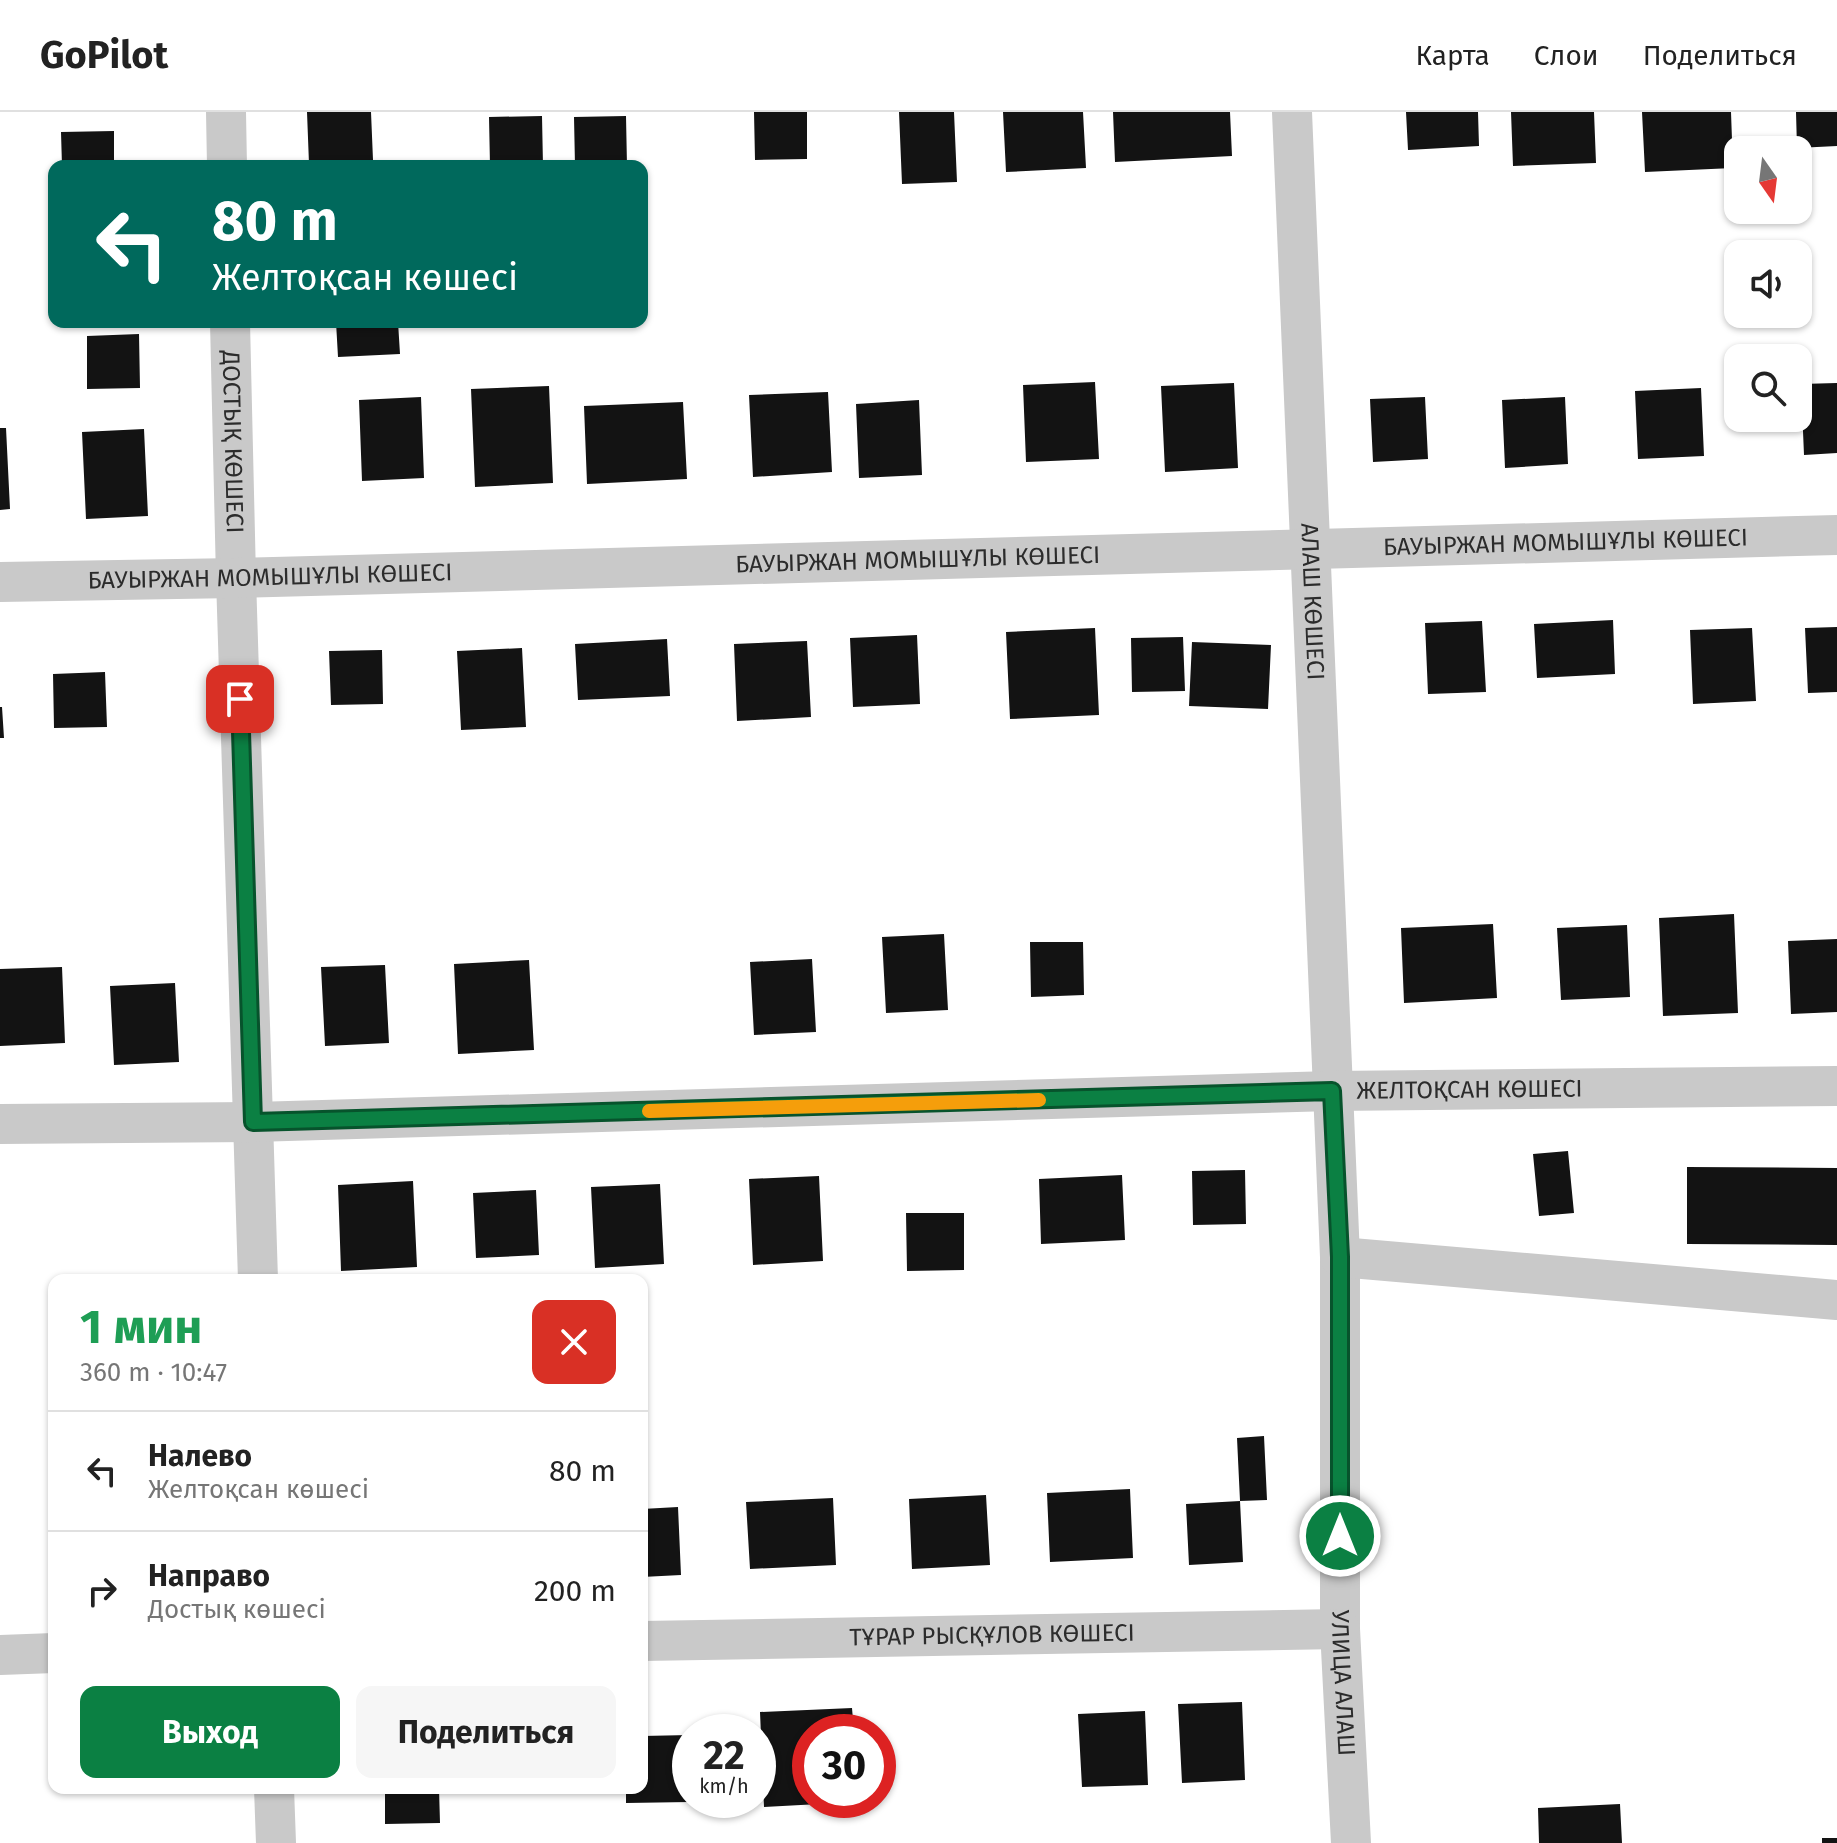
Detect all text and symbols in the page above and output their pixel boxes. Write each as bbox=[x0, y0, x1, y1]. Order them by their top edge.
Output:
text: GoPilot bbox=[40, 32, 168, 78]
text: Карта bbox=[1415, 39, 1490, 72]
text: Слои bbox=[1534, 39, 1599, 72]
text: Поделиться bbox=[1643, 39, 1797, 72]
north arrow bbox=[1724, 136, 1812, 224]
map controls bbox=[1724, 136, 1812, 432]
text: 80 m bbox=[212, 188, 338, 255]
icon: left bbox=[80, 192, 184, 296]
button: sound bbox=[1724, 240, 1812, 328]
text: Желтоқсан көшесі bbox=[212, 256, 518, 300]
button: search bbox=[1724, 344, 1812, 432]
street label: ДОСТЫҚ КӨШЕСІ bbox=[217, 349, 249, 534]
street label: АЛАШ КӨШЕСІ bbox=[1295, 522, 1330, 681]
street label: БАУЫРЖАН МОМЫШҰЛЫ КӨШЕСІ bbox=[1383, 523, 1748, 561]
street label: БАУЫРЖАН МОМЫШҰЛЫ КӨШЕСІ bbox=[735, 541, 1101, 579]
street label: БАУЫРЖАН МОМЫШҰЛЫ КӨШЕСІ bbox=[87, 558, 453, 595]
pin bbox=[206, 665, 274, 733]
icon: arrive bbox=[218, 677, 262, 721]
street label: ЖЕЛТОҚСАН КӨШЕСІ bbox=[1356, 1075, 1583, 1105]
text: 1 мин bbox=[80, 1298, 202, 1356]
button: close bbox=[532, 1300, 616, 1384]
text: 360 m · 10:47 bbox=[80, 1357, 227, 1388]
text: Налево bbox=[148, 1438, 252, 1474]
icon: left bbox=[80, 1449, 124, 1493]
text: 80 m bbox=[549, 1453, 616, 1489]
text: Желтоқсан көшесі bbox=[148, 1474, 369, 1505]
position arrow bbox=[1298, 1494, 1382, 1578]
text: Направо bbox=[148, 1558, 270, 1594]
icon: right bbox=[80, 1569, 124, 1613]
text: 200 m bbox=[534, 1573, 616, 1609]
text: Достық көшесі bbox=[148, 1594, 326, 1625]
street label: УЛИЦА АЛАШ bbox=[1326, 1610, 1361, 1757]
street label: ТҰРАР РЫСҚҰЛОВ КӨШЕСІ bbox=[849, 1619, 1135, 1651]
button: Выход bbox=[80, 1686, 340, 1778]
button: Поделиться bbox=[356, 1686, 616, 1778]
speed limit sign: 30 bbox=[792, 1714, 896, 1818]
text: 22 bbox=[703, 1732, 745, 1780]
text: km/h bbox=[699, 1774, 749, 1798]

